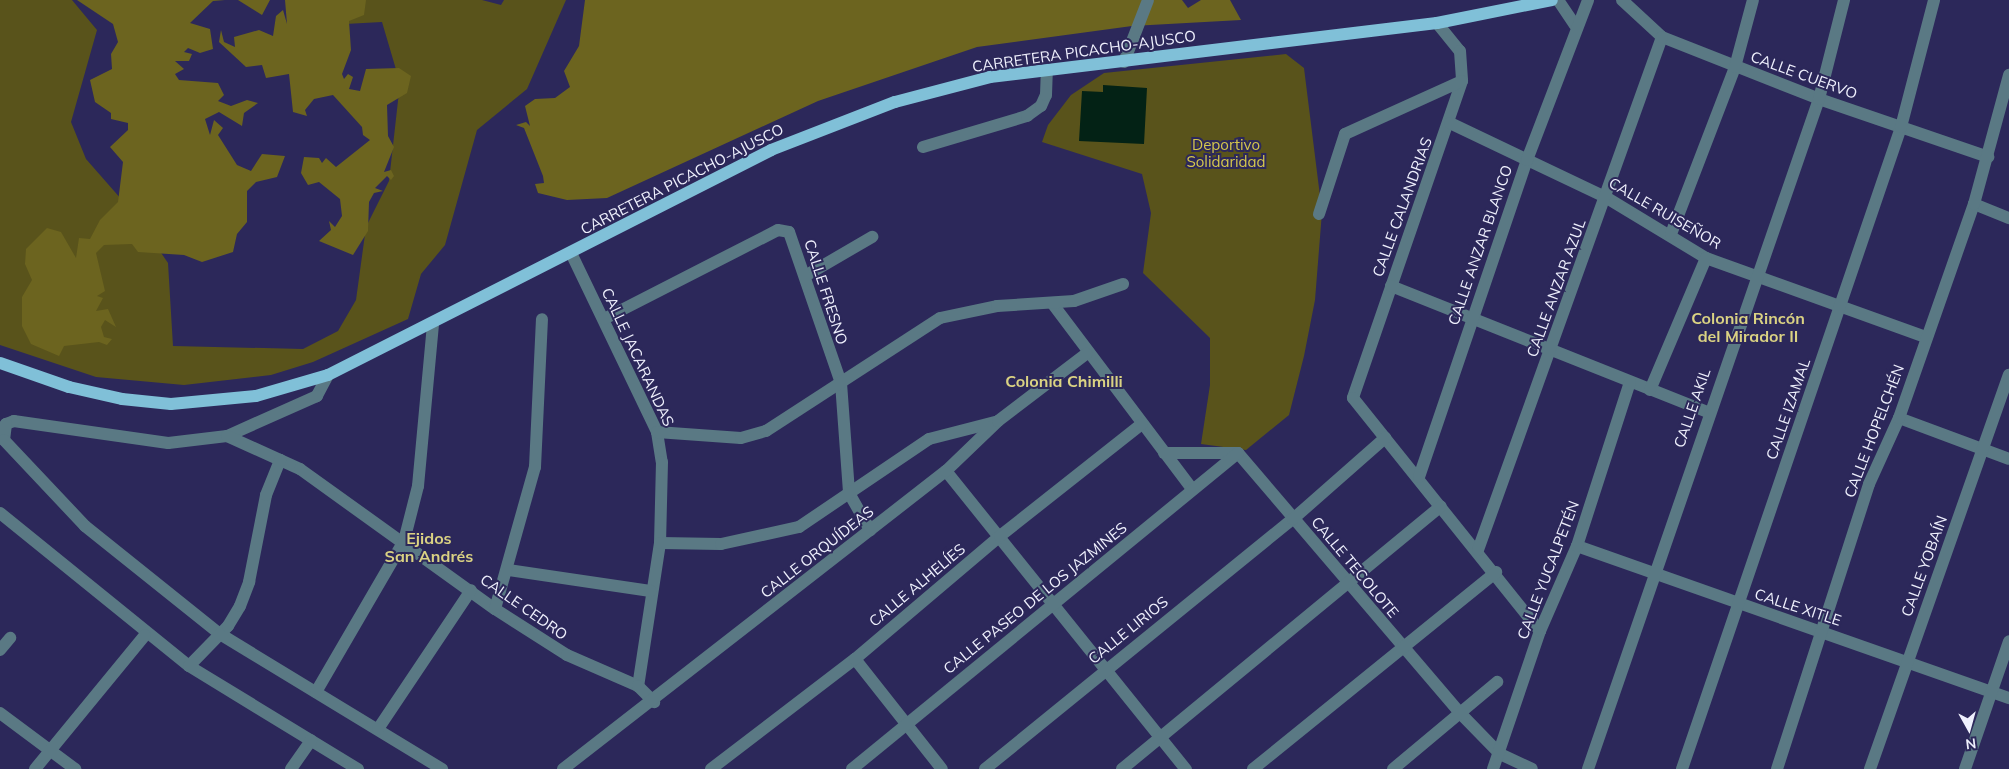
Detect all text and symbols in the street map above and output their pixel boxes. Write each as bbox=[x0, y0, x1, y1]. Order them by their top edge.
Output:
street label: CARRETERA PICACHO-AJUSCO bbox=[971, 26, 1197, 76]
street label: CALLE CUERVO bbox=[1748, 47, 1860, 103]
street label: CARRETERA PICACHO-AJUSCO bbox=[577, 120, 787, 238]
park label: Deportivo Solidaridad bbox=[1186, 135, 1266, 170]
street label: CALLE CALANDRIAS bbox=[1368, 135, 1436, 279]
street label: CALLE ANZAR BLANCO bbox=[1444, 163, 1516, 327]
street label: CALLE RUISEÑOR bbox=[1606, 174, 1724, 252]
street label: CALLE ANZAR AZUL bbox=[1523, 217, 1589, 359]
street label: CALLE FRESNO bbox=[800, 237, 852, 347]
street label: CALLE JACARANDAS bbox=[598, 285, 678, 429]
district label: Colonia Rincón del Mirador II bbox=[1691, 308, 1805, 346]
street label: CALLE IZAMAL bbox=[1762, 356, 1814, 462]
street label: CALLE HOPELCHÉN bbox=[1840, 362, 1908, 500]
street label: CALLE AKIL bbox=[1670, 366, 1714, 450]
district label: Colonia Chimilli bbox=[1005, 371, 1123, 391]
street label: CALLE YUCALPETÉN bbox=[1513, 498, 1583, 642]
street label: CALLE ORQUÍDEAS bbox=[757, 502, 877, 602]
street label: CALLE TECOLOTE bbox=[1308, 513, 1402, 621]
street label: CALLE YOBAÍN bbox=[1897, 513, 1951, 619]
street label: CALLE PASEO DE LOS JAZMINES bbox=[940, 518, 1130, 678]
district label: Ejidos San Andrés bbox=[385, 528, 473, 566]
street label: CALLE ALHELÍES bbox=[865, 540, 969, 630]
street label: CALLE CEDRO bbox=[477, 570, 571, 644]
street label: CALLE XITLE bbox=[1753, 585, 1843, 629]
street label: CALLE LIRIOS bbox=[1085, 592, 1171, 668]
north arrow bbox=[1944, 704, 1994, 754]
text: N bbox=[1964, 734, 1977, 753]

